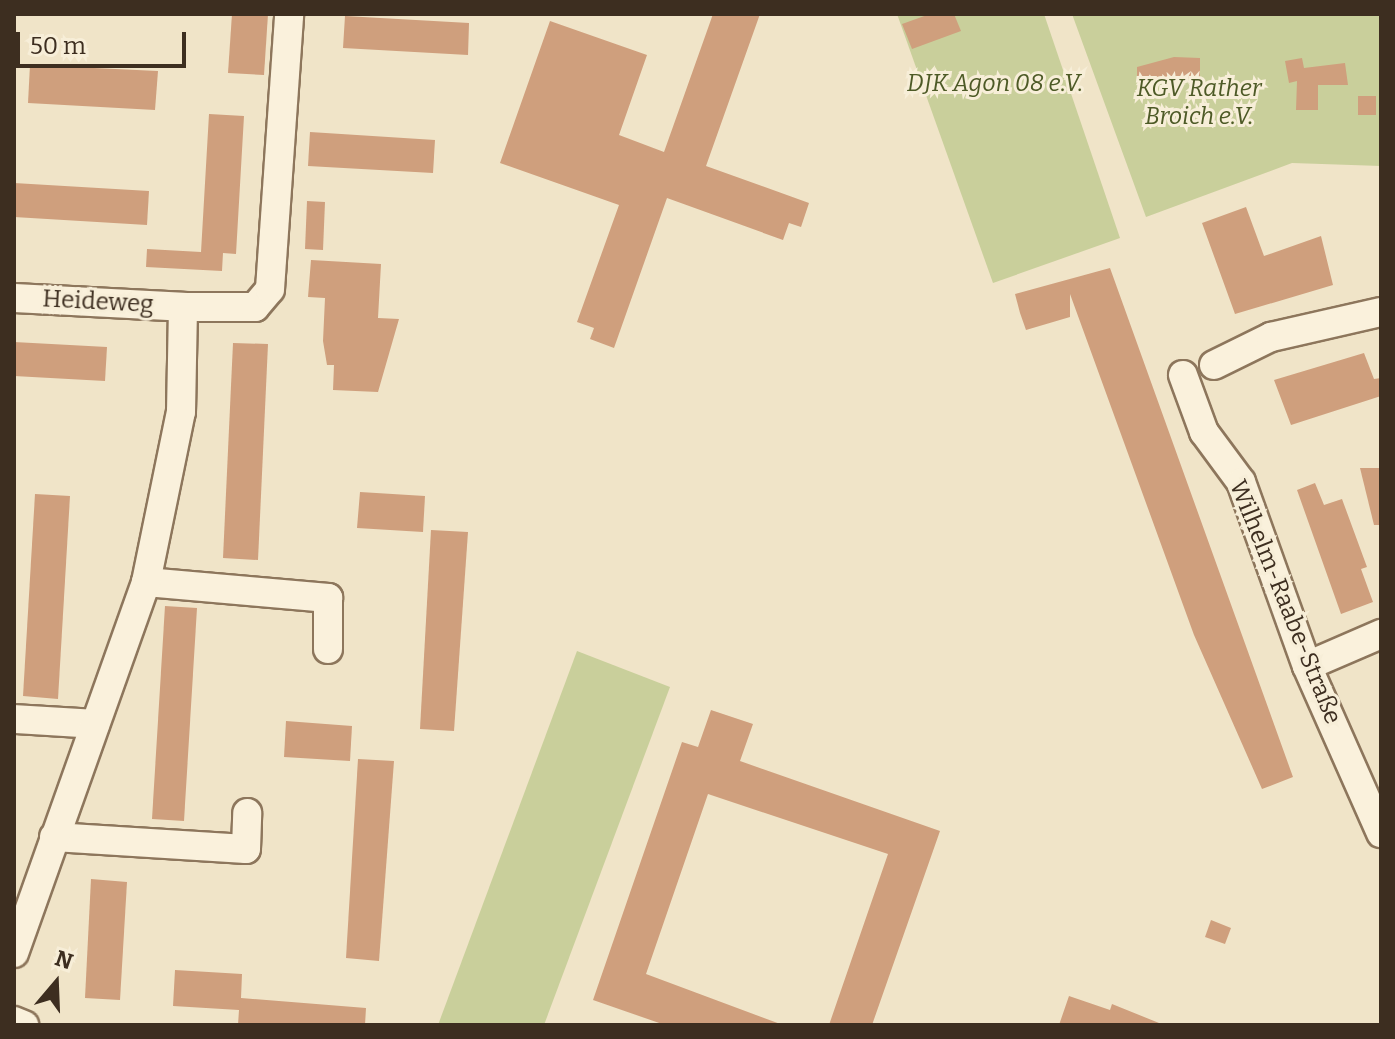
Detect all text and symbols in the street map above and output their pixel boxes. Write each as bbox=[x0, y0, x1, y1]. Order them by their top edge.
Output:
scale bar bbox=[20, 16, 190, 66]
text: 50 m bbox=[30, 32, 86, 60]
park label: DJK Agon 08 e.V. bbox=[907, 70, 1083, 98]
park label: KGV Rather Broich e.V. bbox=[1136, 75, 1262, 131]
street label: Heideweg bbox=[42, 285, 154, 319]
street label: Wilhelm-Raabe-Straße bbox=[1223, 476, 1347, 728]
north arrow bbox=[16, 943, 96, 1023]
text: N bbox=[52, 944, 76, 975]

